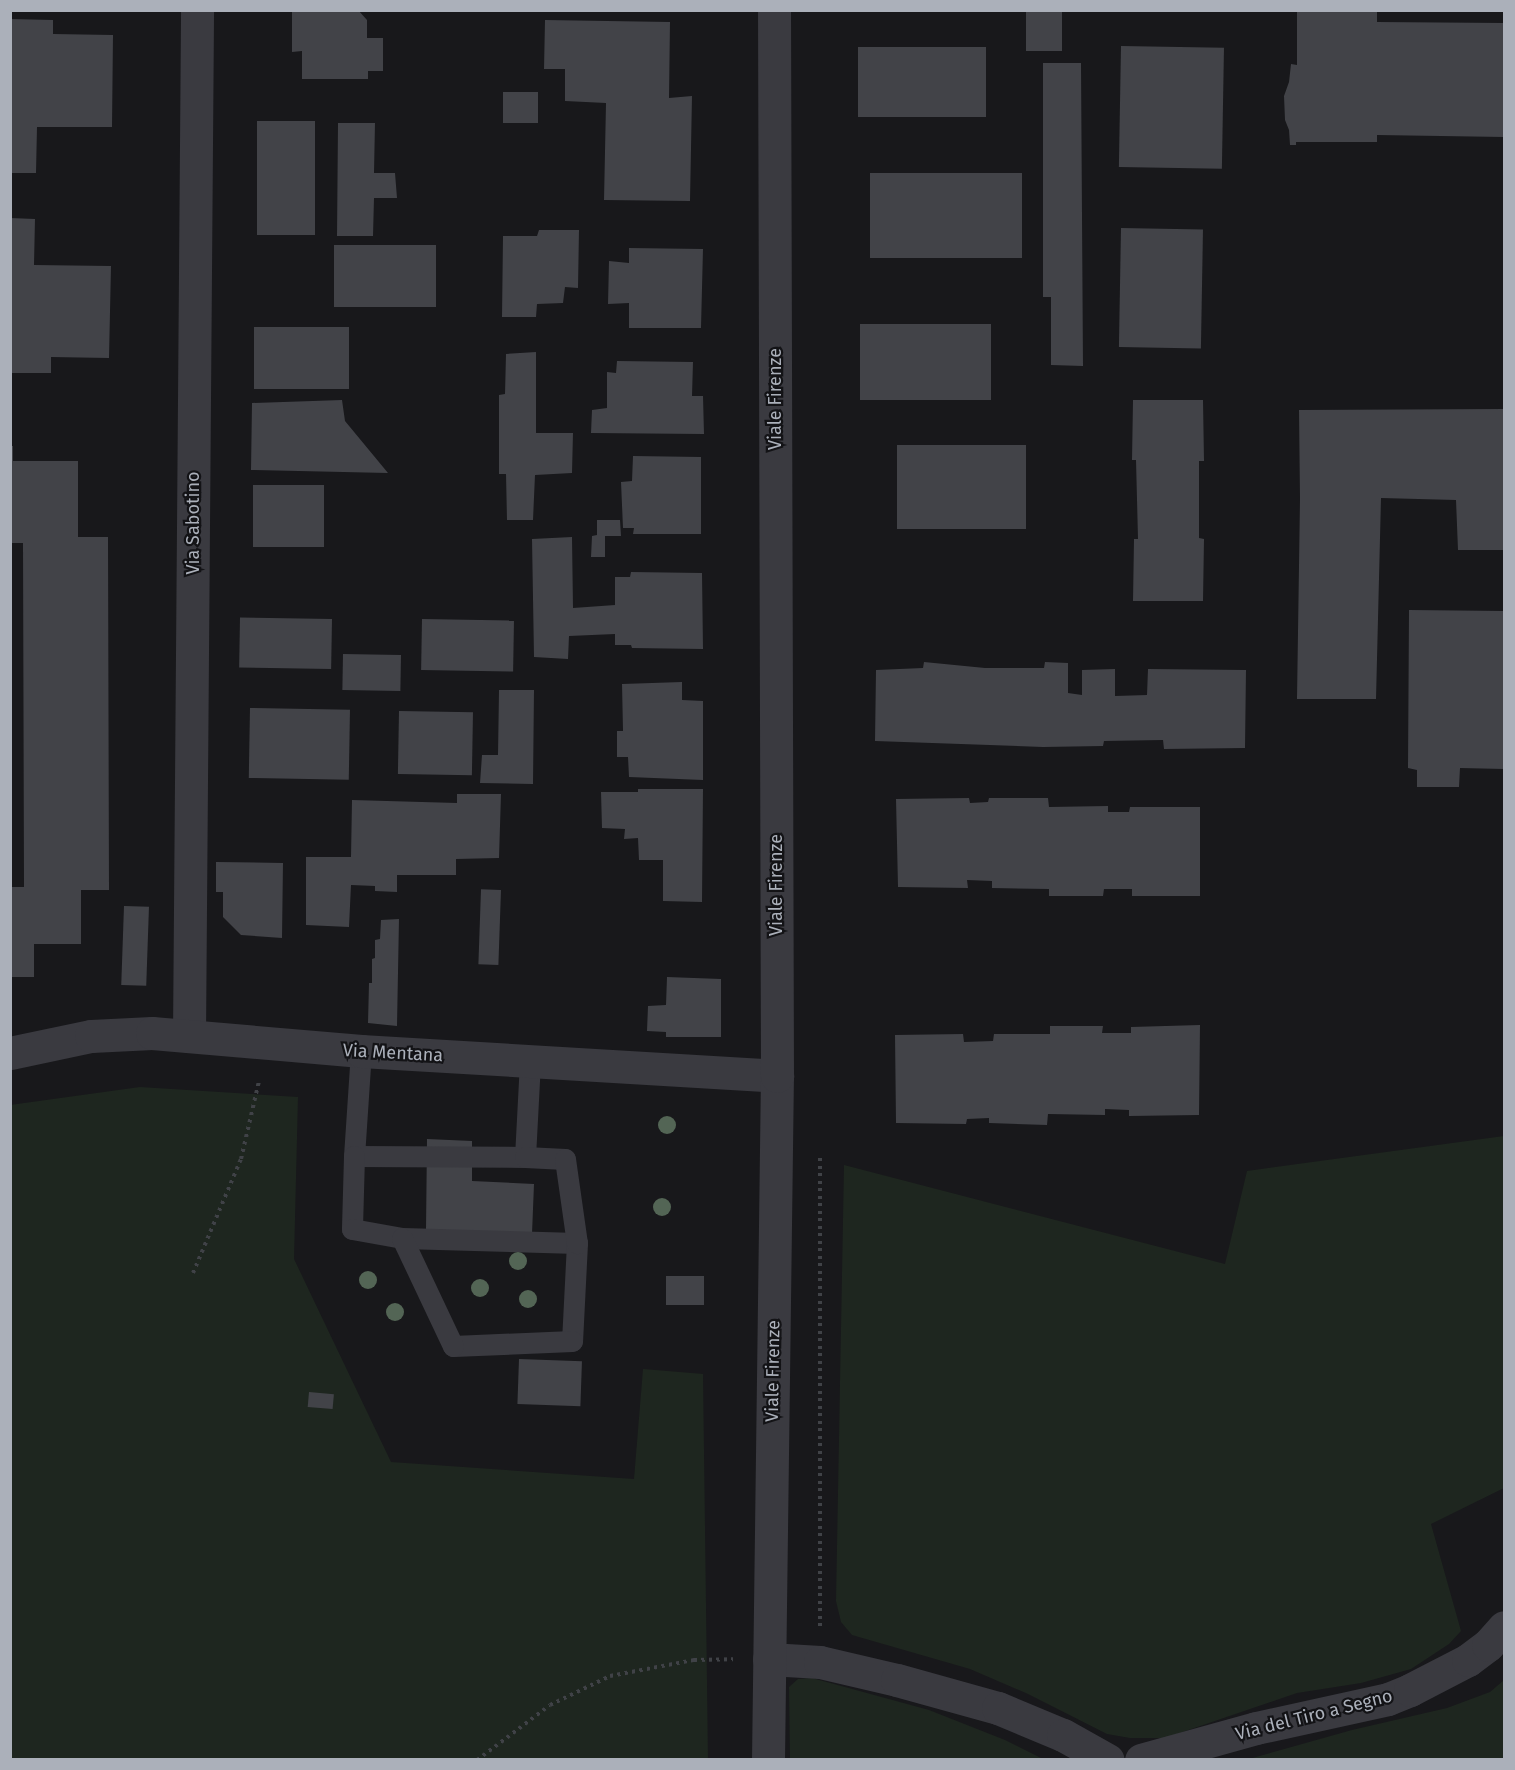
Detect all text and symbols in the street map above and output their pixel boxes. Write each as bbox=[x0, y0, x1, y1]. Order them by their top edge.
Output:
street label: Viale Firenze bbox=[764, 348, 786, 450]
street label: Via Sabotino bbox=[182, 471, 204, 575]
street label: Viale Firenze bbox=[765, 834, 787, 936]
street label: Via Mentana bbox=[342, 1040, 444, 1066]
street label: Viale Firenze bbox=[761, 1320, 785, 1422]
street label: Via del Tiro a Segno bbox=[1233, 1685, 1395, 1745]

